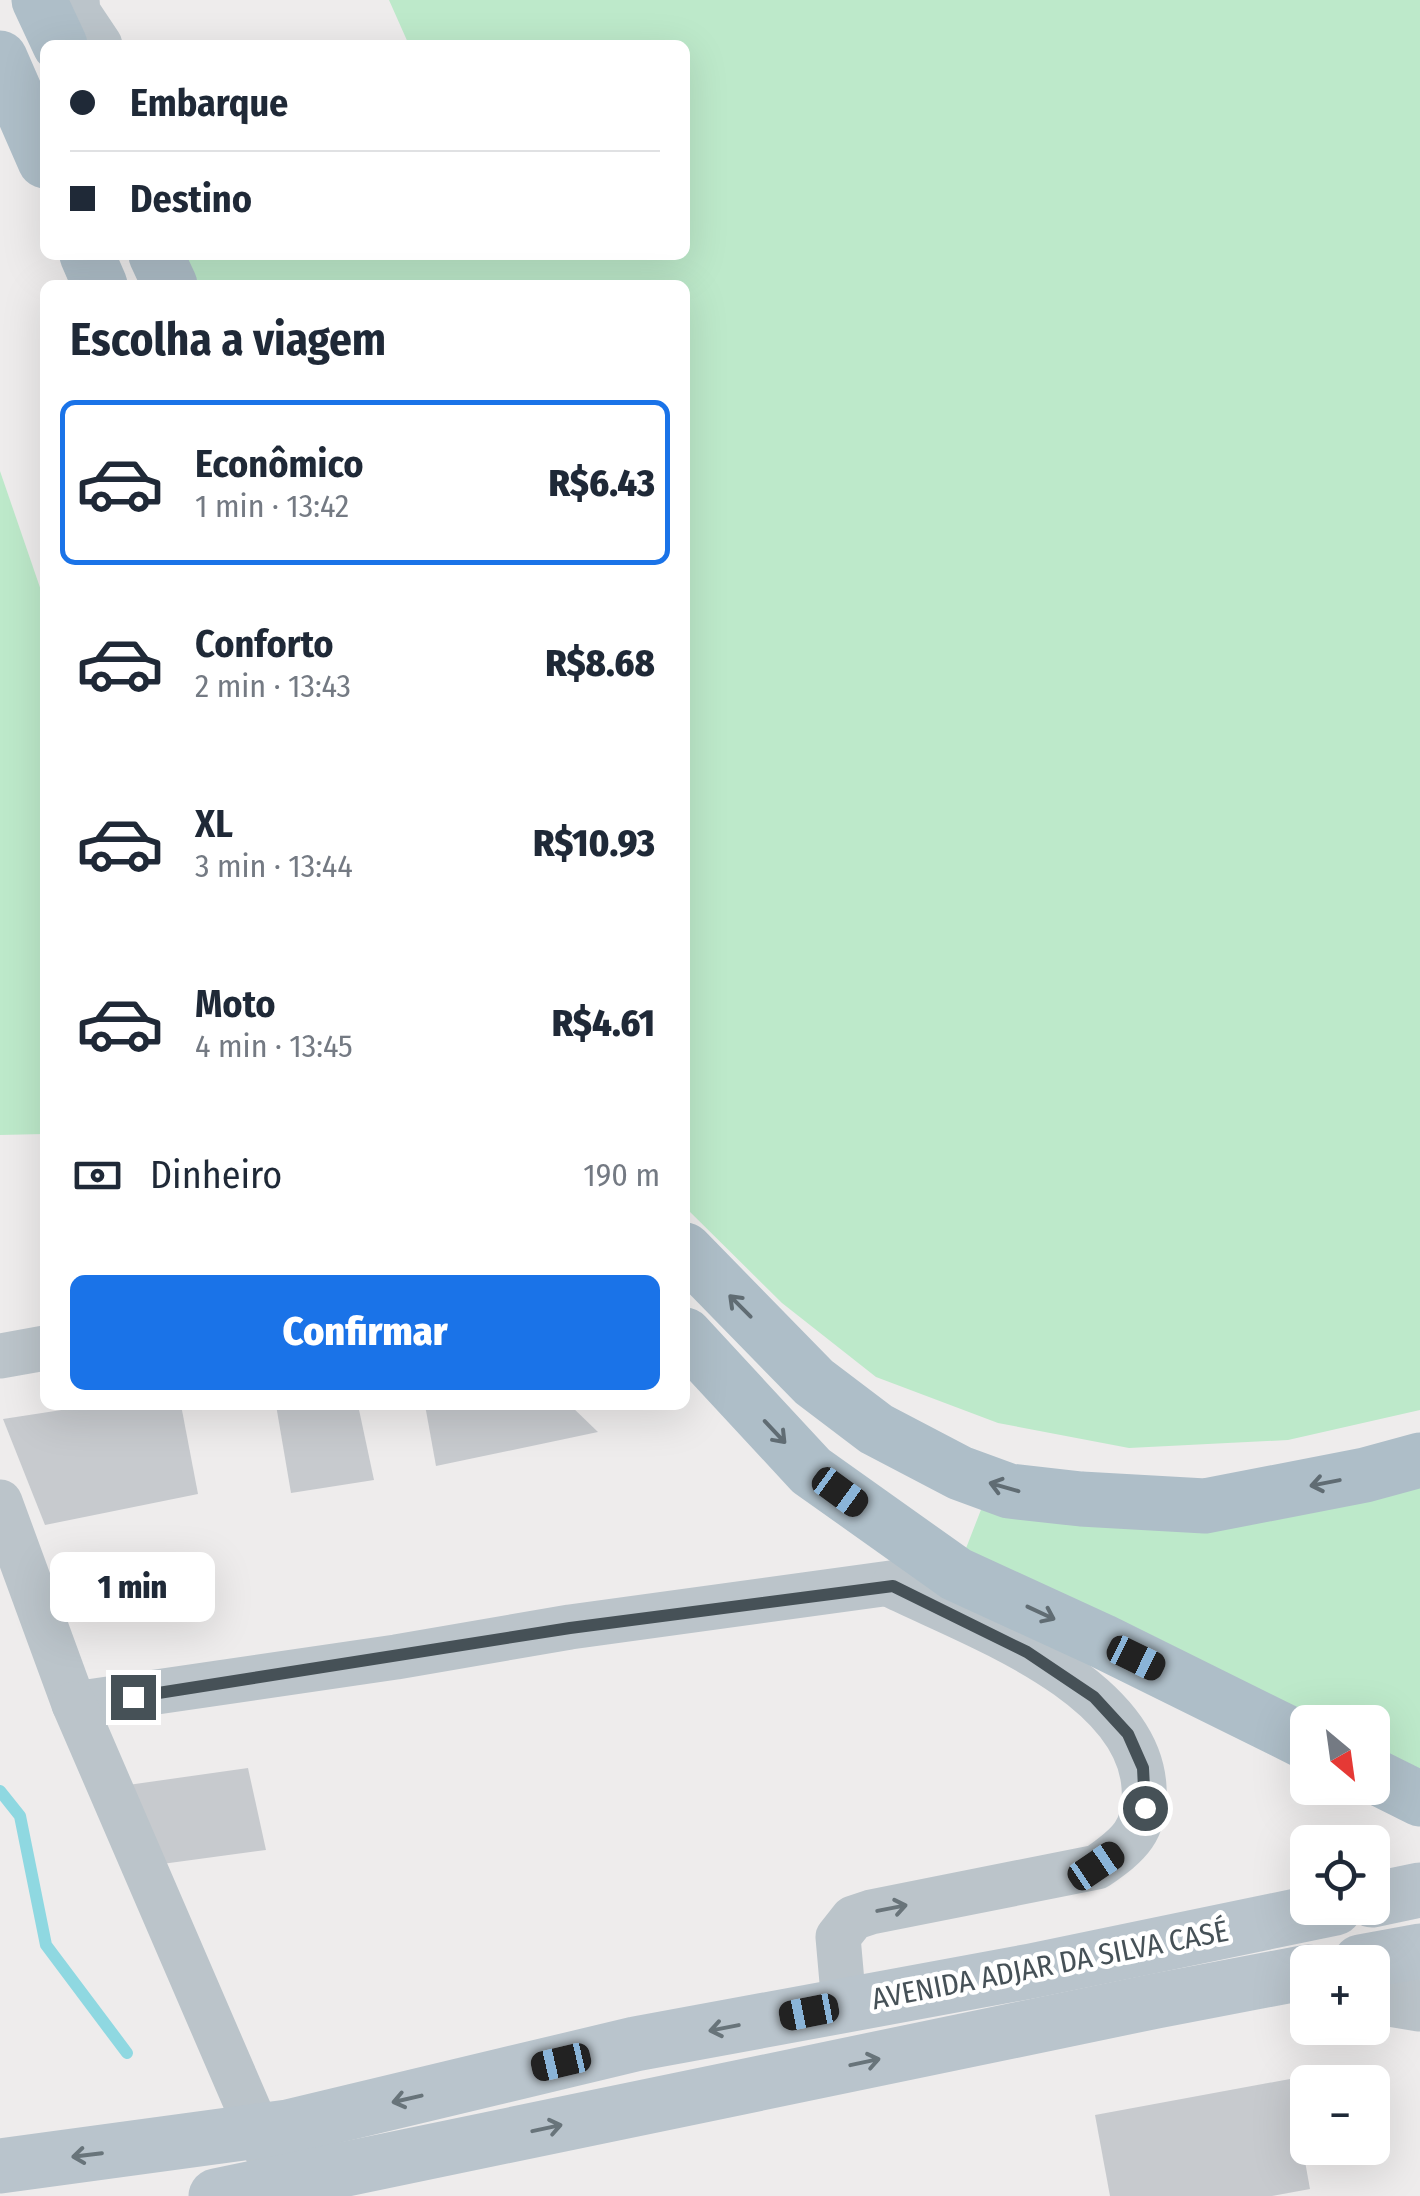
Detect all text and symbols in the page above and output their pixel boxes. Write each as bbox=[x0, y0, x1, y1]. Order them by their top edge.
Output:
text: Embarque bbox=[130, 80, 288, 126]
text: Destino bbox=[130, 176, 252, 222]
text: Escolha a viagem bbox=[70, 313, 386, 367]
icon: car bbox=[75, 438, 165, 528]
text: Econômico bbox=[195, 441, 364, 487]
text: R$6.43 bbox=[549, 460, 655, 506]
text: 1 min · 13:42 bbox=[195, 487, 349, 525]
icon: car bbox=[75, 618, 165, 708]
text: Conforto bbox=[195, 621, 334, 667]
text: R$8.68 bbox=[545, 640, 655, 686]
text: 2 min · 13:43 bbox=[195, 667, 351, 705]
icon: car bbox=[75, 798, 165, 888]
text: XL bbox=[195, 801, 233, 847]
text: R$10.93 bbox=[533, 820, 655, 866]
text: 3 min · 13:44 bbox=[195, 847, 353, 885]
icon: car bbox=[75, 978, 165, 1068]
text: Moto bbox=[195, 981, 276, 1027]
text: R$4.61 bbox=[552, 1000, 655, 1046]
text: 4 min · 13:45 bbox=[195, 1027, 353, 1065]
icon: cash bbox=[70, 1148, 125, 1203]
text: Dinheiro bbox=[150, 1152, 282, 1198]
text: 190 m bbox=[583, 1156, 660, 1194]
button: Confirmar bbox=[70, 1275, 660, 1390]
one-way arrow bbox=[728, 1295, 752, 1319]
one-way arrow bbox=[763, 1419, 786, 1444]
car bbox=[807, 1462, 873, 1522]
one-way arrow bbox=[1310, 1474, 1342, 1493]
one-way arrow bbox=[989, 1477, 1020, 1495]
callout: 1 min bbox=[51, 1552, 216, 1622]
text: 1 min bbox=[98, 1568, 167, 1606]
one-way arrow bbox=[1026, 1605, 1056, 1624]
car bbox=[1102, 1631, 1170, 1685]
route end bbox=[111, 1675, 156, 1720]
north arrow bbox=[1290, 1705, 1390, 1805]
map controls bbox=[1290, 1705, 1390, 2165]
route start bbox=[1123, 1786, 1168, 1831]
button: locate bbox=[1290, 1825, 1390, 1925]
car bbox=[1063, 1837, 1129, 1895]
one-way arrow bbox=[875, 1897, 907, 1916]
street label: AVENIDA ADJAR DA SILVA CASÉ bbox=[869, 1913, 1231, 2017]
button: + bbox=[1290, 1945, 1390, 2045]
car bbox=[777, 1992, 841, 2032]
one-way arrow bbox=[709, 2019, 741, 2038]
car bbox=[528, 2041, 594, 2083]
one-way arrow bbox=[848, 2051, 880, 2070]
button: − bbox=[1290, 2065, 1390, 2165]
one-way arrow bbox=[392, 2091, 424, 2109]
one-way arrow bbox=[530, 2118, 562, 2137]
one-way arrow bbox=[72, 2146, 104, 2164]

